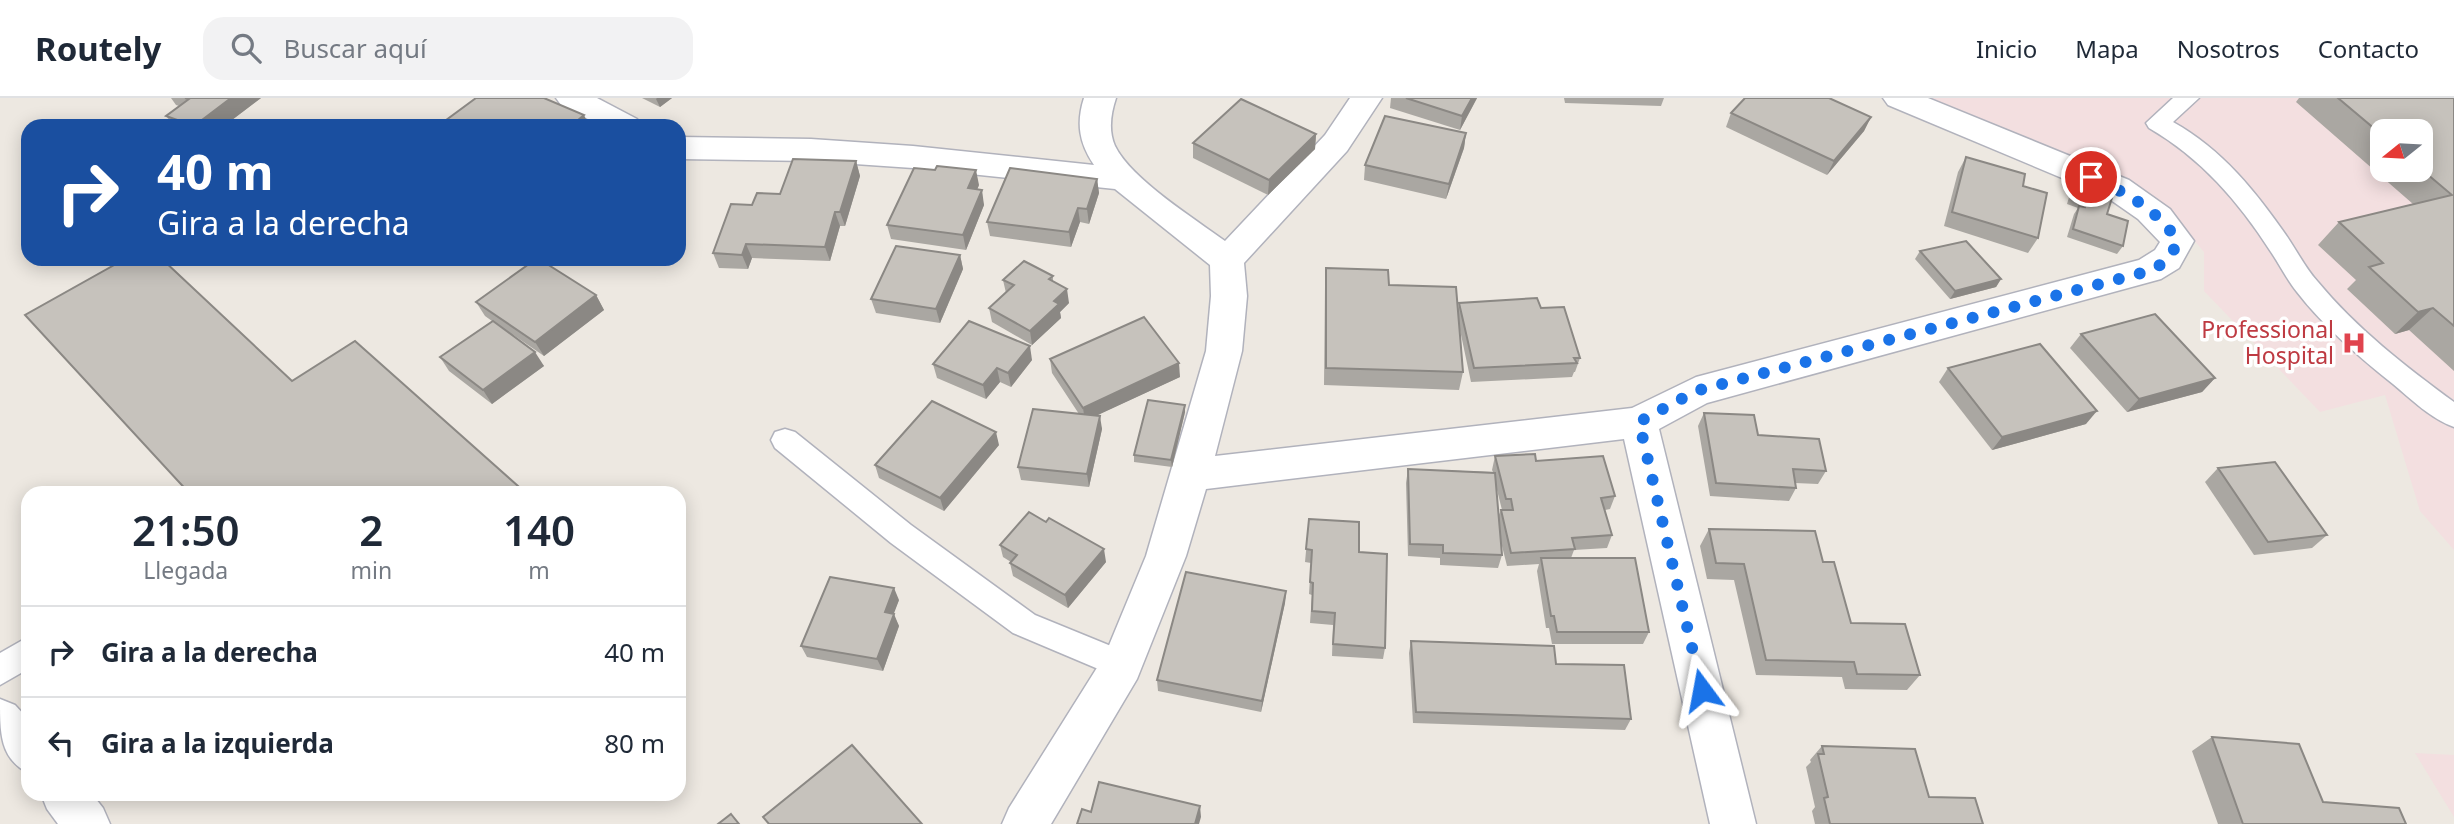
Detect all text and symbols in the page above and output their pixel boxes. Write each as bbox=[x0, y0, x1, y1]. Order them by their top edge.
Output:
search box bbox=[203, 17, 693, 80]
text: Routely bbox=[35, 26, 161, 71]
icon: search bbox=[227, 29, 265, 67]
text: Buscar aquí bbox=[283, 30, 427, 66]
text: Inicio bbox=[1976, 32, 2037, 65]
text: Mapa bbox=[2075, 32, 2139, 65]
text: Nosotros bbox=[2177, 32, 2280, 65]
text: Contacto bbox=[2318, 32, 2419, 65]
north arrow bbox=[2370, 119, 2432, 182]
map controls bbox=[2370, 119, 2433, 182]
text: 40 m bbox=[157, 138, 274, 204]
icon: right bbox=[42, 147, 133, 238]
pin bbox=[2061, 147, 2121, 207]
icon: arrive bbox=[2072, 158, 2110, 196]
text: Gira a la derecha bbox=[157, 201, 410, 244]
place label: Professional Hospital bbox=[2201, 313, 2334, 371]
hospital icon: Professional Hospital bbox=[2340, 329, 2368, 357]
text: 21:50 bbox=[132, 501, 240, 558]
text: 2 bbox=[359, 501, 383, 558]
text: 140 bbox=[503, 501, 575, 558]
text: Llegada bbox=[143, 554, 228, 586]
text: min bbox=[350, 554, 392, 586]
text: m bbox=[528, 554, 550, 586]
icon: right bbox=[42, 633, 80, 671]
text: Gira a la derecha bbox=[101, 634, 318, 670]
text: 40 m bbox=[604, 634, 665, 670]
position arrow bbox=[1665, 653, 1739, 727]
icon: left bbox=[42, 724, 80, 762]
text: Gira a la izquierda bbox=[101, 725, 334, 761]
text: 80 m bbox=[604, 725, 665, 761]

